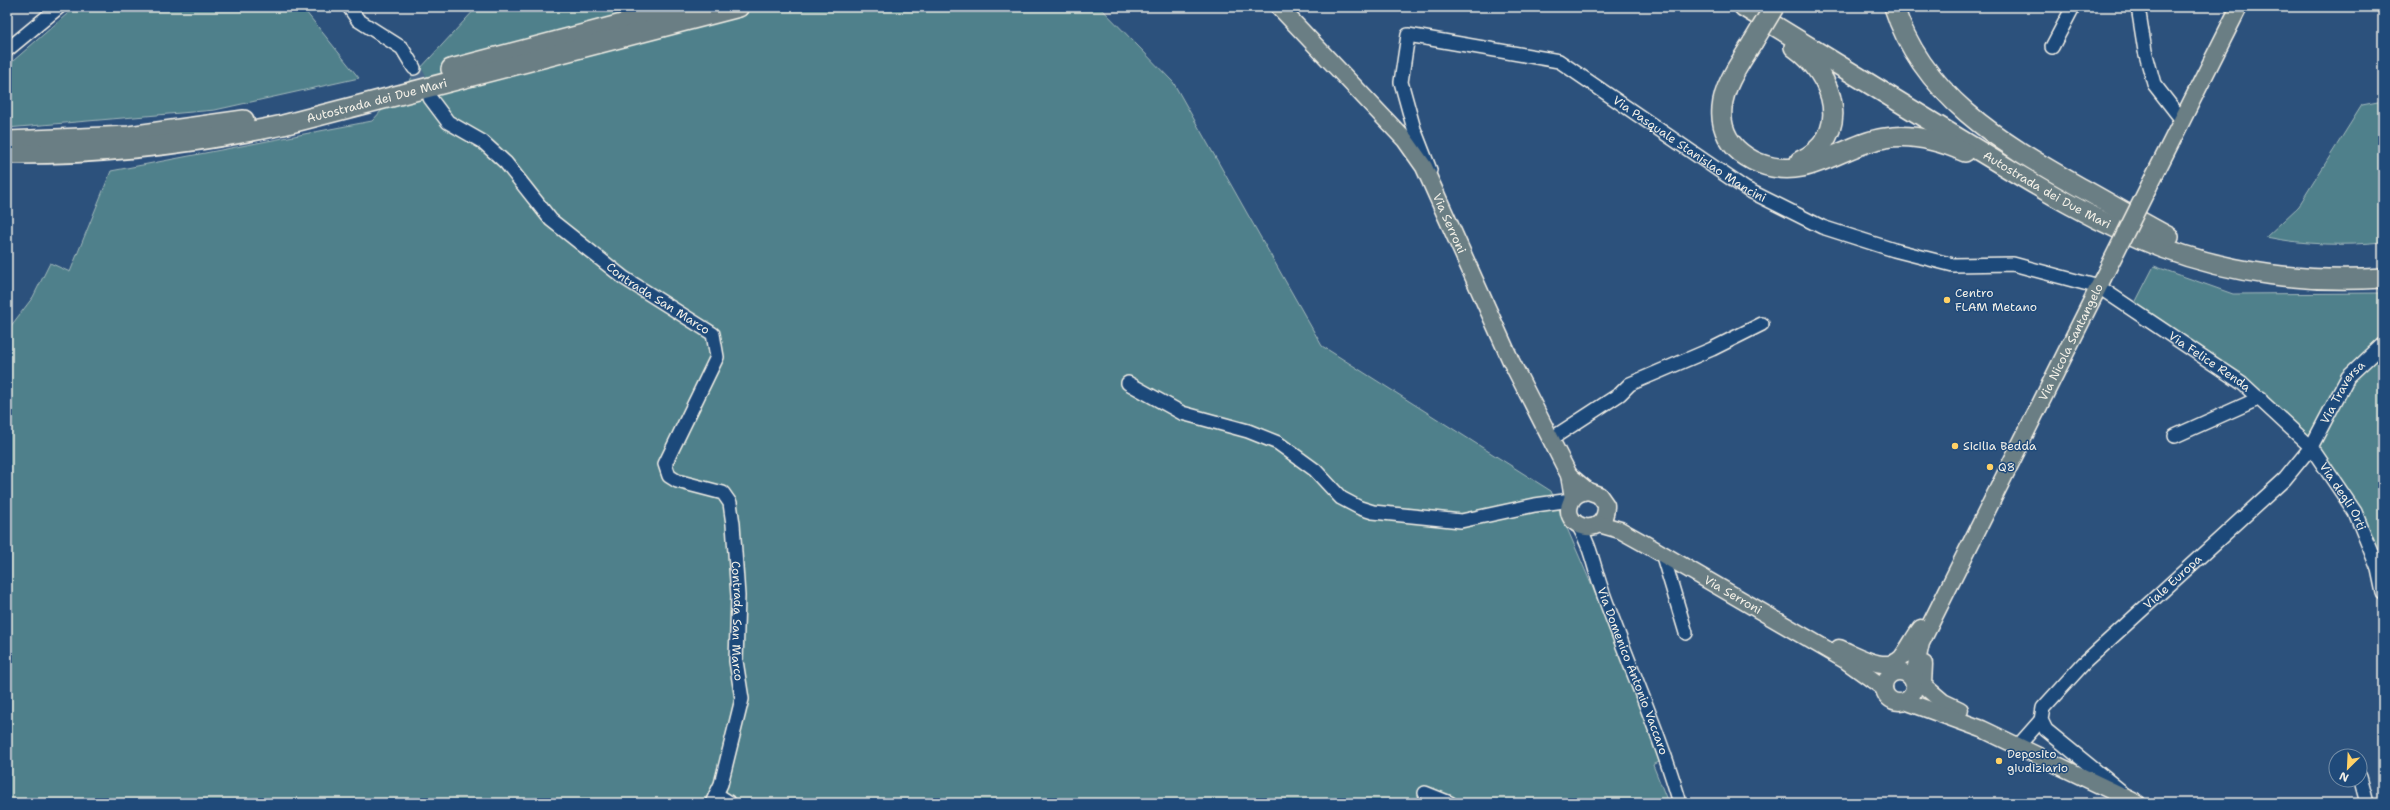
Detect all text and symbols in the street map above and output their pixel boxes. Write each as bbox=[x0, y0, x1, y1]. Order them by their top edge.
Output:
street label: Autostrada dei Due Mari bbox=[305, 75, 449, 127]
street label: Via Pasquale Stanislao Mancini bbox=[1610, 92, 1769, 206]
street label: Autostrada dei Due Mari bbox=[1980, 147, 2114, 232]
street label: Via Serroni bbox=[1429, 191, 1470, 256]
street label: Contrada San Marco bbox=[603, 259, 713, 338]
street label: Via Nicola Santangelo bbox=[2035, 281, 2107, 403]
place label: Centro FLAM Metano bbox=[1955, 285, 2037, 315]
marker: Centro FLAM Metano bbox=[1942, 295, 1952, 305]
street label: Via Felice Renda bbox=[2165, 328, 2255, 396]
street label: Via Traversa bbox=[2317, 357, 2369, 427]
place label: Sicilia Bedda bbox=[1963, 438, 2037, 454]
marker: Sicilia Bedda bbox=[1950, 441, 1960, 451]
place label: Q8 bbox=[1998, 459, 2015, 475]
street label: Via degli Orti bbox=[2316, 459, 2370, 533]
marker: Q8 bbox=[1985, 462, 1995, 472]
street label: Viale Europa bbox=[2140, 551, 2206, 613]
street label: Contrada San Marco bbox=[728, 560, 747, 682]
street label: Via Serroni bbox=[1701, 572, 1765, 618]
street label: Via Domenico Antonio Vaccaro bbox=[1594, 585, 1672, 757]
place label: Deposito giudiziario bbox=[2007, 746, 2068, 776]
north arrow bbox=[2328, 748, 2368, 788]
marker: Deposito giudiziario bbox=[1994, 756, 2004, 766]
text: N bbox=[2337, 768, 2351, 785]

